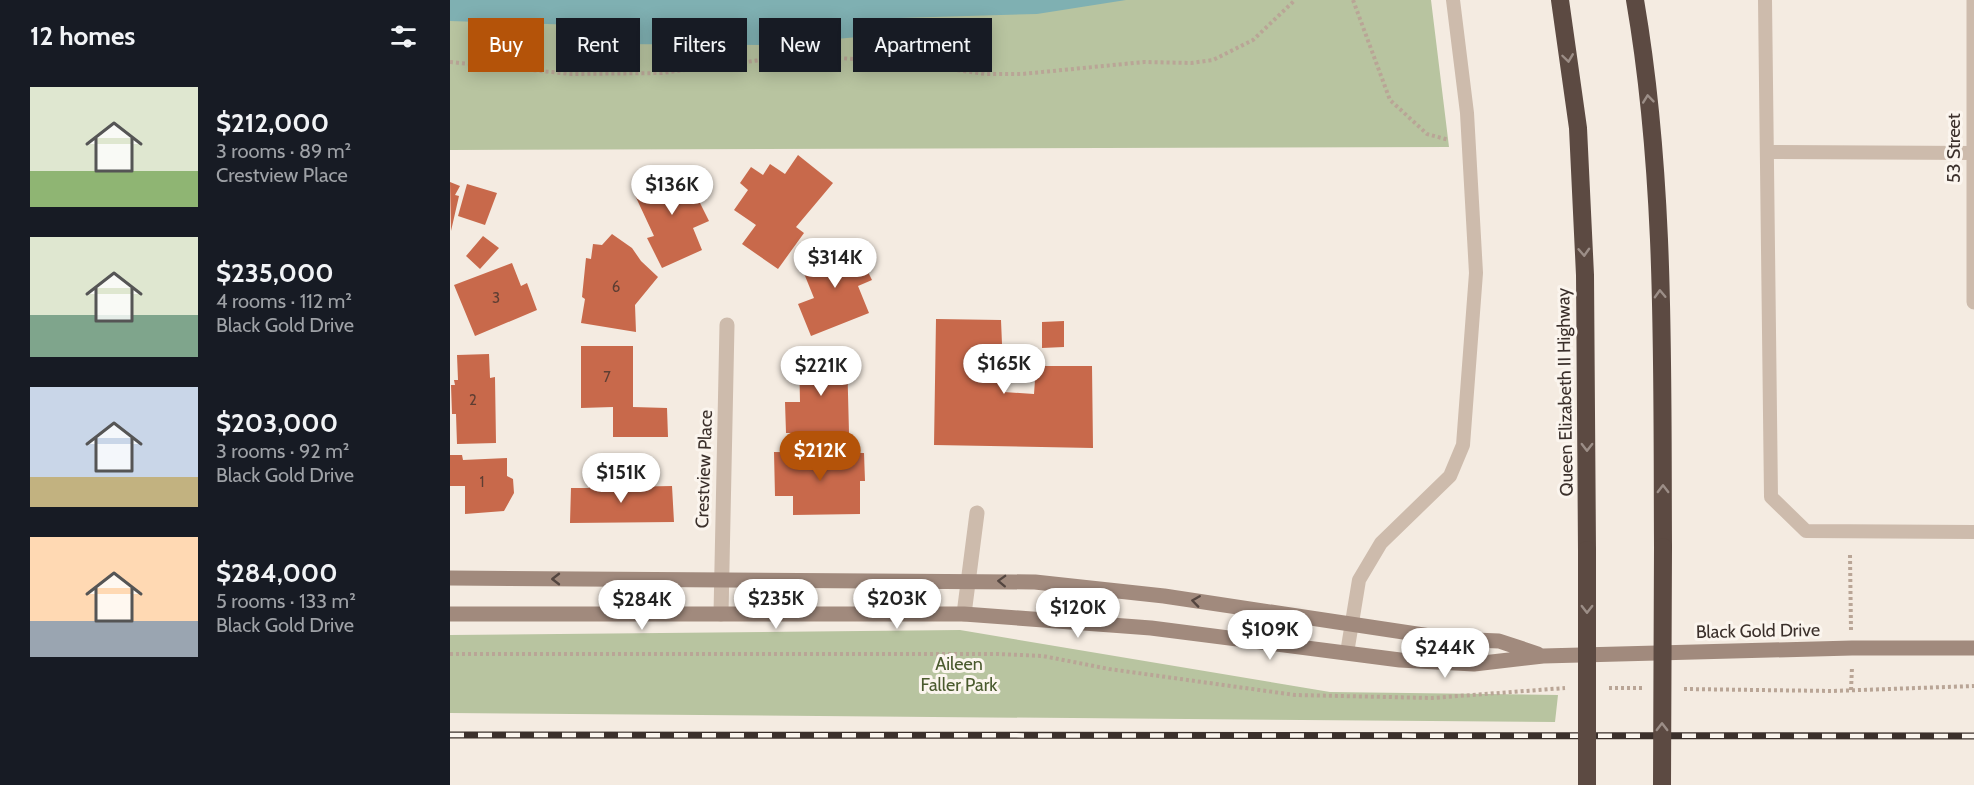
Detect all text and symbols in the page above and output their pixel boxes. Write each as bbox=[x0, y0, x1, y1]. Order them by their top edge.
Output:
chip: Buy bbox=[468, 18, 544, 72]
chip: Rent bbox=[556, 18, 640, 72]
chip: Filters bbox=[652, 18, 747, 72]
chip: New bbox=[759, 18, 841, 72]
chip: Apartment bbox=[853, 18, 992, 72]
text: 12 homes bbox=[30, 20, 135, 52]
icon: filters bbox=[387, 20, 420, 53]
one-way arrow bbox=[1562, 53, 1574, 63]
one-way arrow bbox=[1642, 95, 1655, 104]
text: $212,000 bbox=[216, 107, 329, 139]
icon: home bbox=[78, 111, 150, 183]
street label: 53 Street bbox=[1943, 113, 1965, 183]
text: 3 rooms · 89 m² bbox=[216, 139, 351, 163]
text: Crestview Place bbox=[216, 163, 348, 187]
pin: $136K bbox=[630, 165, 714, 216]
text: $136K bbox=[645, 172, 699, 196]
pin: $314K bbox=[793, 238, 877, 289]
text: $314K bbox=[808, 245, 862, 269]
one-way arrow bbox=[1577, 248, 1590, 257]
text: $235,000 bbox=[216, 257, 334, 289]
icon: home bbox=[78, 261, 150, 333]
house number: 6 bbox=[612, 278, 620, 296]
street label: Queen Elizabeth II Highway bbox=[1552, 288, 1578, 496]
text: 4 rooms · 112 m² bbox=[216, 289, 352, 313]
house number: 3 bbox=[492, 289, 500, 307]
one-way arrow bbox=[1653, 290, 1666, 299]
text: Black Gold Drive bbox=[216, 313, 354, 337]
pin: $165K bbox=[962, 344, 1046, 395]
pin: $221K bbox=[779, 346, 863, 397]
text: $165K bbox=[977, 351, 1031, 375]
text: $221K bbox=[795, 353, 847, 377]
house number: 7 bbox=[603, 368, 611, 386]
house number: 2 bbox=[469, 391, 477, 409]
text: $203,000 bbox=[216, 407, 338, 439]
street label: Crestview Place bbox=[691, 409, 717, 529]
icon: home bbox=[78, 411, 150, 483]
pin: $212K bbox=[778, 431, 862, 482]
text: $212K bbox=[794, 438, 846, 462]
text: 3 rooms · 92 m² bbox=[216, 439, 349, 463]
one-way arrow bbox=[1581, 442, 1593, 451]
pin: $151K bbox=[579, 453, 663, 504]
text: $151K bbox=[596, 460, 646, 484]
text: Black Gold Drive bbox=[216, 463, 354, 487]
house number: 1 bbox=[480, 473, 484, 491]
one-way arrow bbox=[1657, 484, 1669, 493]
text: $284,000 bbox=[216, 557, 338, 589]
icon: home bbox=[78, 561, 150, 633]
one-way arrow bbox=[551, 573, 560, 585]
one-way arrow bbox=[998, 574, 1007, 587]
pin: $235K bbox=[734, 579, 818, 630]
pin: $203K bbox=[855, 579, 939, 630]
pin: $284K bbox=[600, 580, 684, 631]
text: $235K bbox=[748, 586, 804, 610]
text: $203K bbox=[867, 586, 927, 610]
text: $284K bbox=[612, 587, 672, 611]
pin: $120K bbox=[1036, 588, 1120, 639]
text: 5 rooms · 133 m² bbox=[216, 589, 356, 613]
text: $120K bbox=[1050, 595, 1106, 619]
one-way arrow bbox=[1192, 595, 1201, 607]
one-way arrow bbox=[1581, 604, 1593, 613]
pin: $109K bbox=[1228, 610, 1312, 661]
text: Black Gold Drive bbox=[216, 613, 354, 637]
text: $109K bbox=[1242, 617, 1298, 641]
street label: Black Gold Drive bbox=[1696, 619, 1820, 643]
pin: $244K bbox=[1403, 628, 1487, 679]
text: $244K bbox=[1415, 635, 1475, 659]
park label: Aileen Faller Park bbox=[921, 653, 998, 696]
one-way arrow bbox=[1656, 722, 1668, 731]

